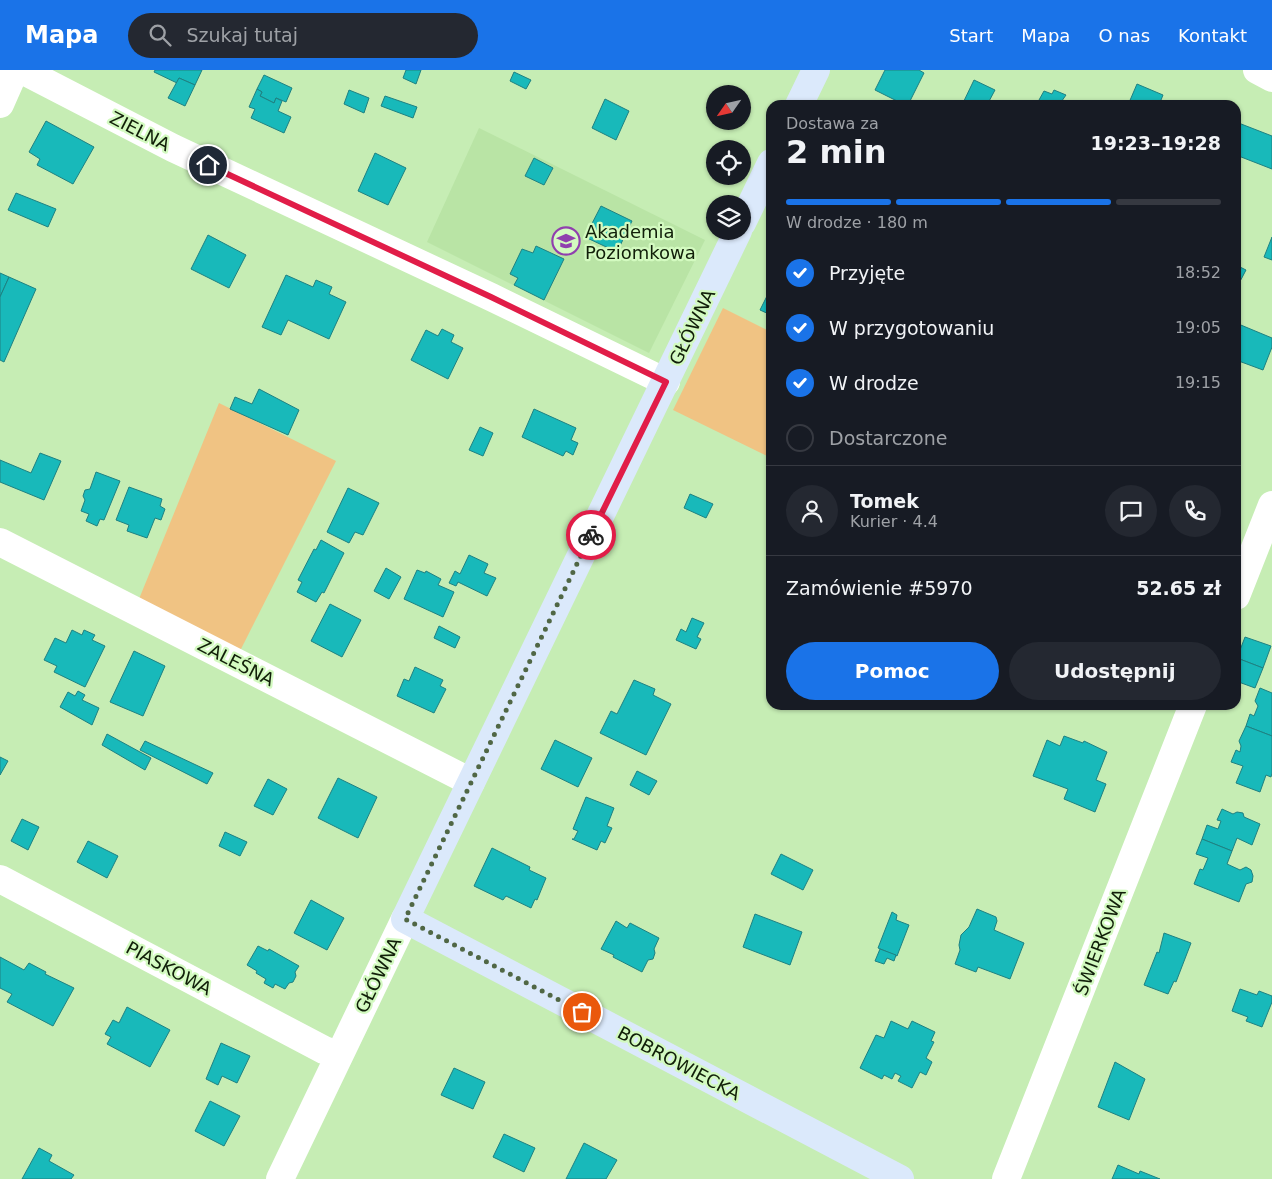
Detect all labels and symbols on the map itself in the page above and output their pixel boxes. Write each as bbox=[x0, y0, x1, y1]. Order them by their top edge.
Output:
north arrow bbox=[706, 85, 751, 130]
street label: ZIELNA bbox=[106, 107, 174, 155]
pin bbox=[187, 144, 229, 186]
place label: Akademia Poziomkowa bbox=[585, 221, 696, 263]
school or university icon: Akademia Poziomkowa bbox=[551, 226, 581, 256]
street label: GŁÓWNA bbox=[665, 285, 720, 368]
courier bbox=[566, 510, 616, 560]
street label: ZALEŚNA bbox=[194, 634, 278, 691]
street label: ŚWIERKOWA bbox=[1070, 885, 1130, 998]
street label: GŁÓWNA bbox=[351, 933, 406, 1016]
street label: PIASKOWA bbox=[123, 937, 216, 1000]
pin bbox=[561, 991, 603, 1033]
street label: BOBROWIECKA bbox=[614, 1022, 745, 1105]

